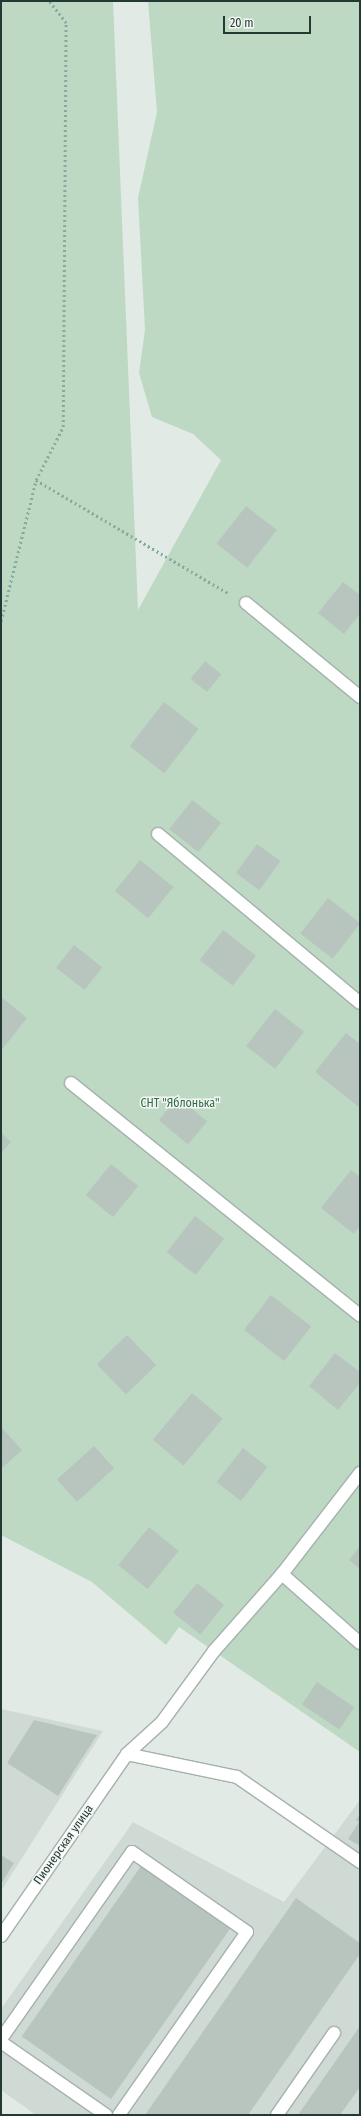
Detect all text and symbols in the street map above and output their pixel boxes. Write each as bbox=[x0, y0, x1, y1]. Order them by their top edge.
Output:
scale bar bbox=[225, 8, 313, 34]
text: 20 m bbox=[230, 16, 254, 30]
park label: СНТ "Яблонька" bbox=[140, 1097, 220, 1111]
street label: Пионерская улица bbox=[31, 1802, 97, 1888]

